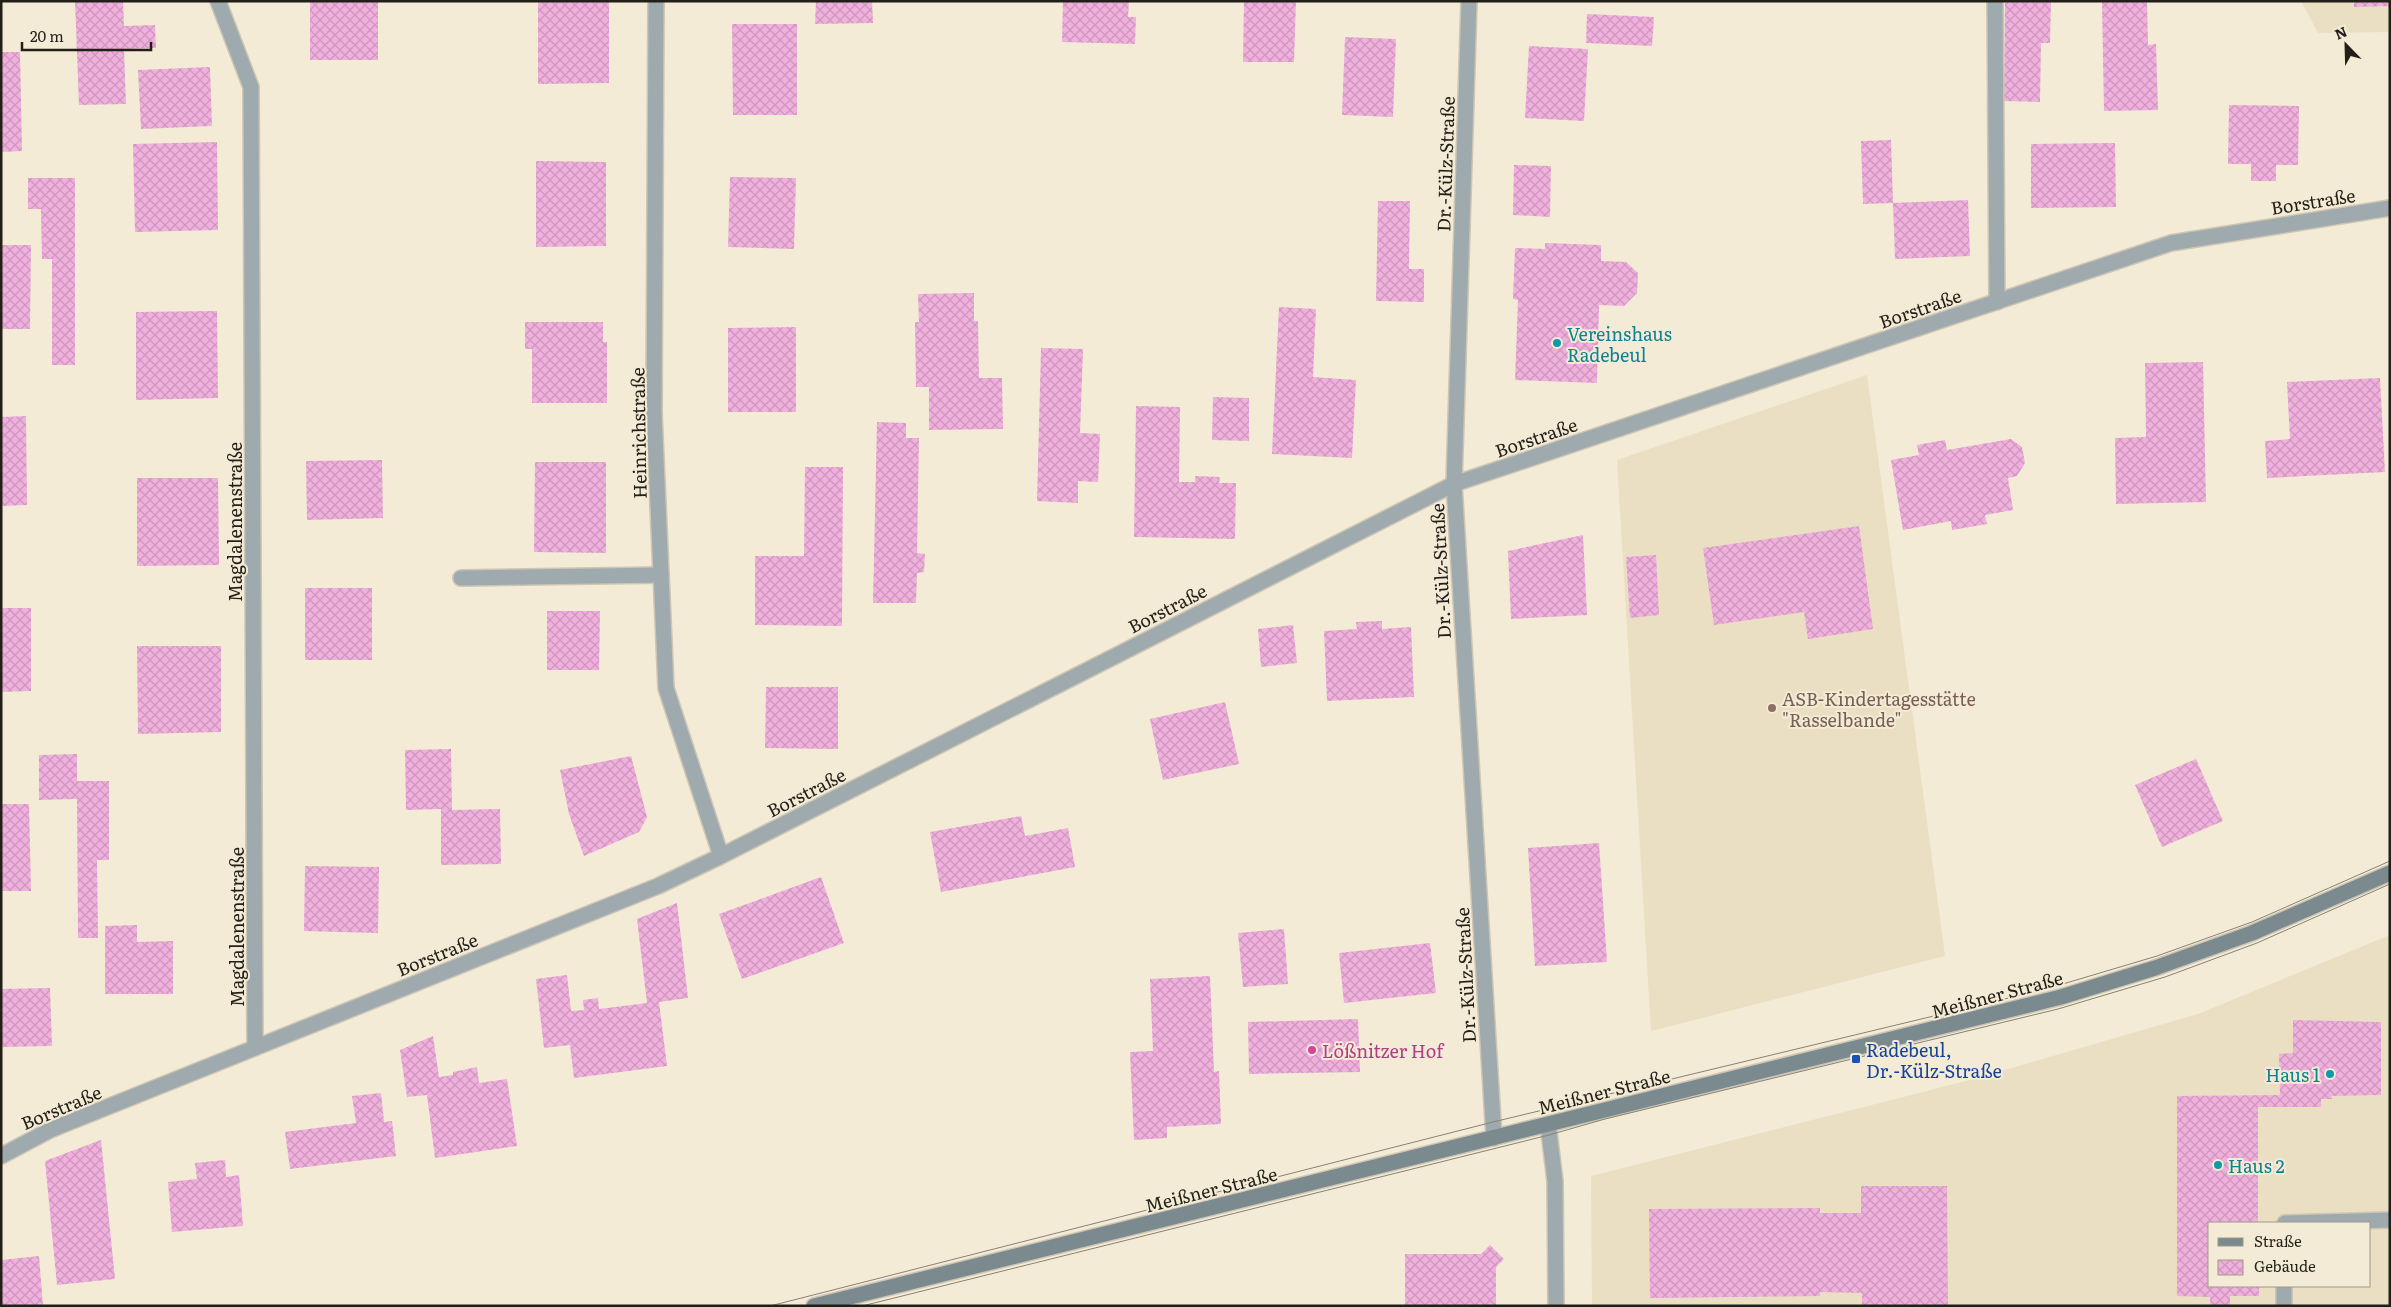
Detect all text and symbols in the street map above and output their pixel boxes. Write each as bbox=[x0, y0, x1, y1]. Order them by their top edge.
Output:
scale bar bbox=[22, 20, 151, 52]
north arrow bbox=[2321, 20, 2371, 70]
text: N bbox=[2331, 21, 2350, 44]
text: 20 m bbox=[30, 24, 64, 47]
street label: Dr.-Külz-Straße bbox=[1429, 96, 1461, 232]
street label: Borstraße bbox=[2269, 181, 2357, 221]
street label: Borstraße bbox=[1875, 281, 1965, 335]
place label: Vereinshaus Radebeul bbox=[1567, 320, 1672, 368]
marker: Vereinshaus Radebeul bbox=[1551, 337, 1563, 349]
street label: Heinrichstraße bbox=[623, 367, 653, 499]
street label: Borstraße bbox=[1491, 410, 1581, 464]
street label: Magdalenenstraße bbox=[221, 442, 248, 602]
street label: Dr.-Külz-Straße bbox=[1423, 503, 1457, 639]
street label: Borstraße bbox=[1123, 577, 1211, 639]
place label: ASB-Kindertagesstätte "Rasselbande" bbox=[1782, 685, 1976, 733]
marker: ASB-Kindertagesstätte "Rasselbande" bbox=[1766, 702, 1778, 714]
street label: Borstraße bbox=[762, 761, 850, 823]
street label: Magdalenenstraße bbox=[223, 847, 250, 1007]
street label: Dr.-Külz-Straße bbox=[1448, 907, 1482, 1043]
street label: Borstraße bbox=[392, 925, 482, 983]
street label: Meißner Straße bbox=[1928, 963, 2066, 1025]
place label: Radebeul, Dr.-Külz-Straße bbox=[1866, 1036, 2002, 1084]
place label: Lößnitzer Hof bbox=[1322, 1037, 1445, 1064]
marker: Lößnitzer Hof bbox=[1306, 1044, 1318, 1056]
marker: Radebeul, Dr.-Külz-Straße bbox=[1850, 1053, 1862, 1065]
place label: Haus 1 bbox=[2265, 1061, 2320, 1088]
street label: Meißner Straße bbox=[1535, 1062, 1673, 1120]
marker: Haus 1 bbox=[2324, 1068, 2336, 1080]
street label: Borstraße bbox=[16, 1078, 106, 1136]
place label: Haus 2 bbox=[2228, 1152, 2285, 1179]
marker: Haus 2 bbox=[2212, 1159, 2224, 1171]
street label: Meißner Straße bbox=[1142, 1160, 1280, 1218]
legend bbox=[2208, 1222, 2371, 1287]
text: Straße bbox=[2254, 1229, 2302, 1252]
text: Gebäude bbox=[2254, 1254, 2316, 1277]

